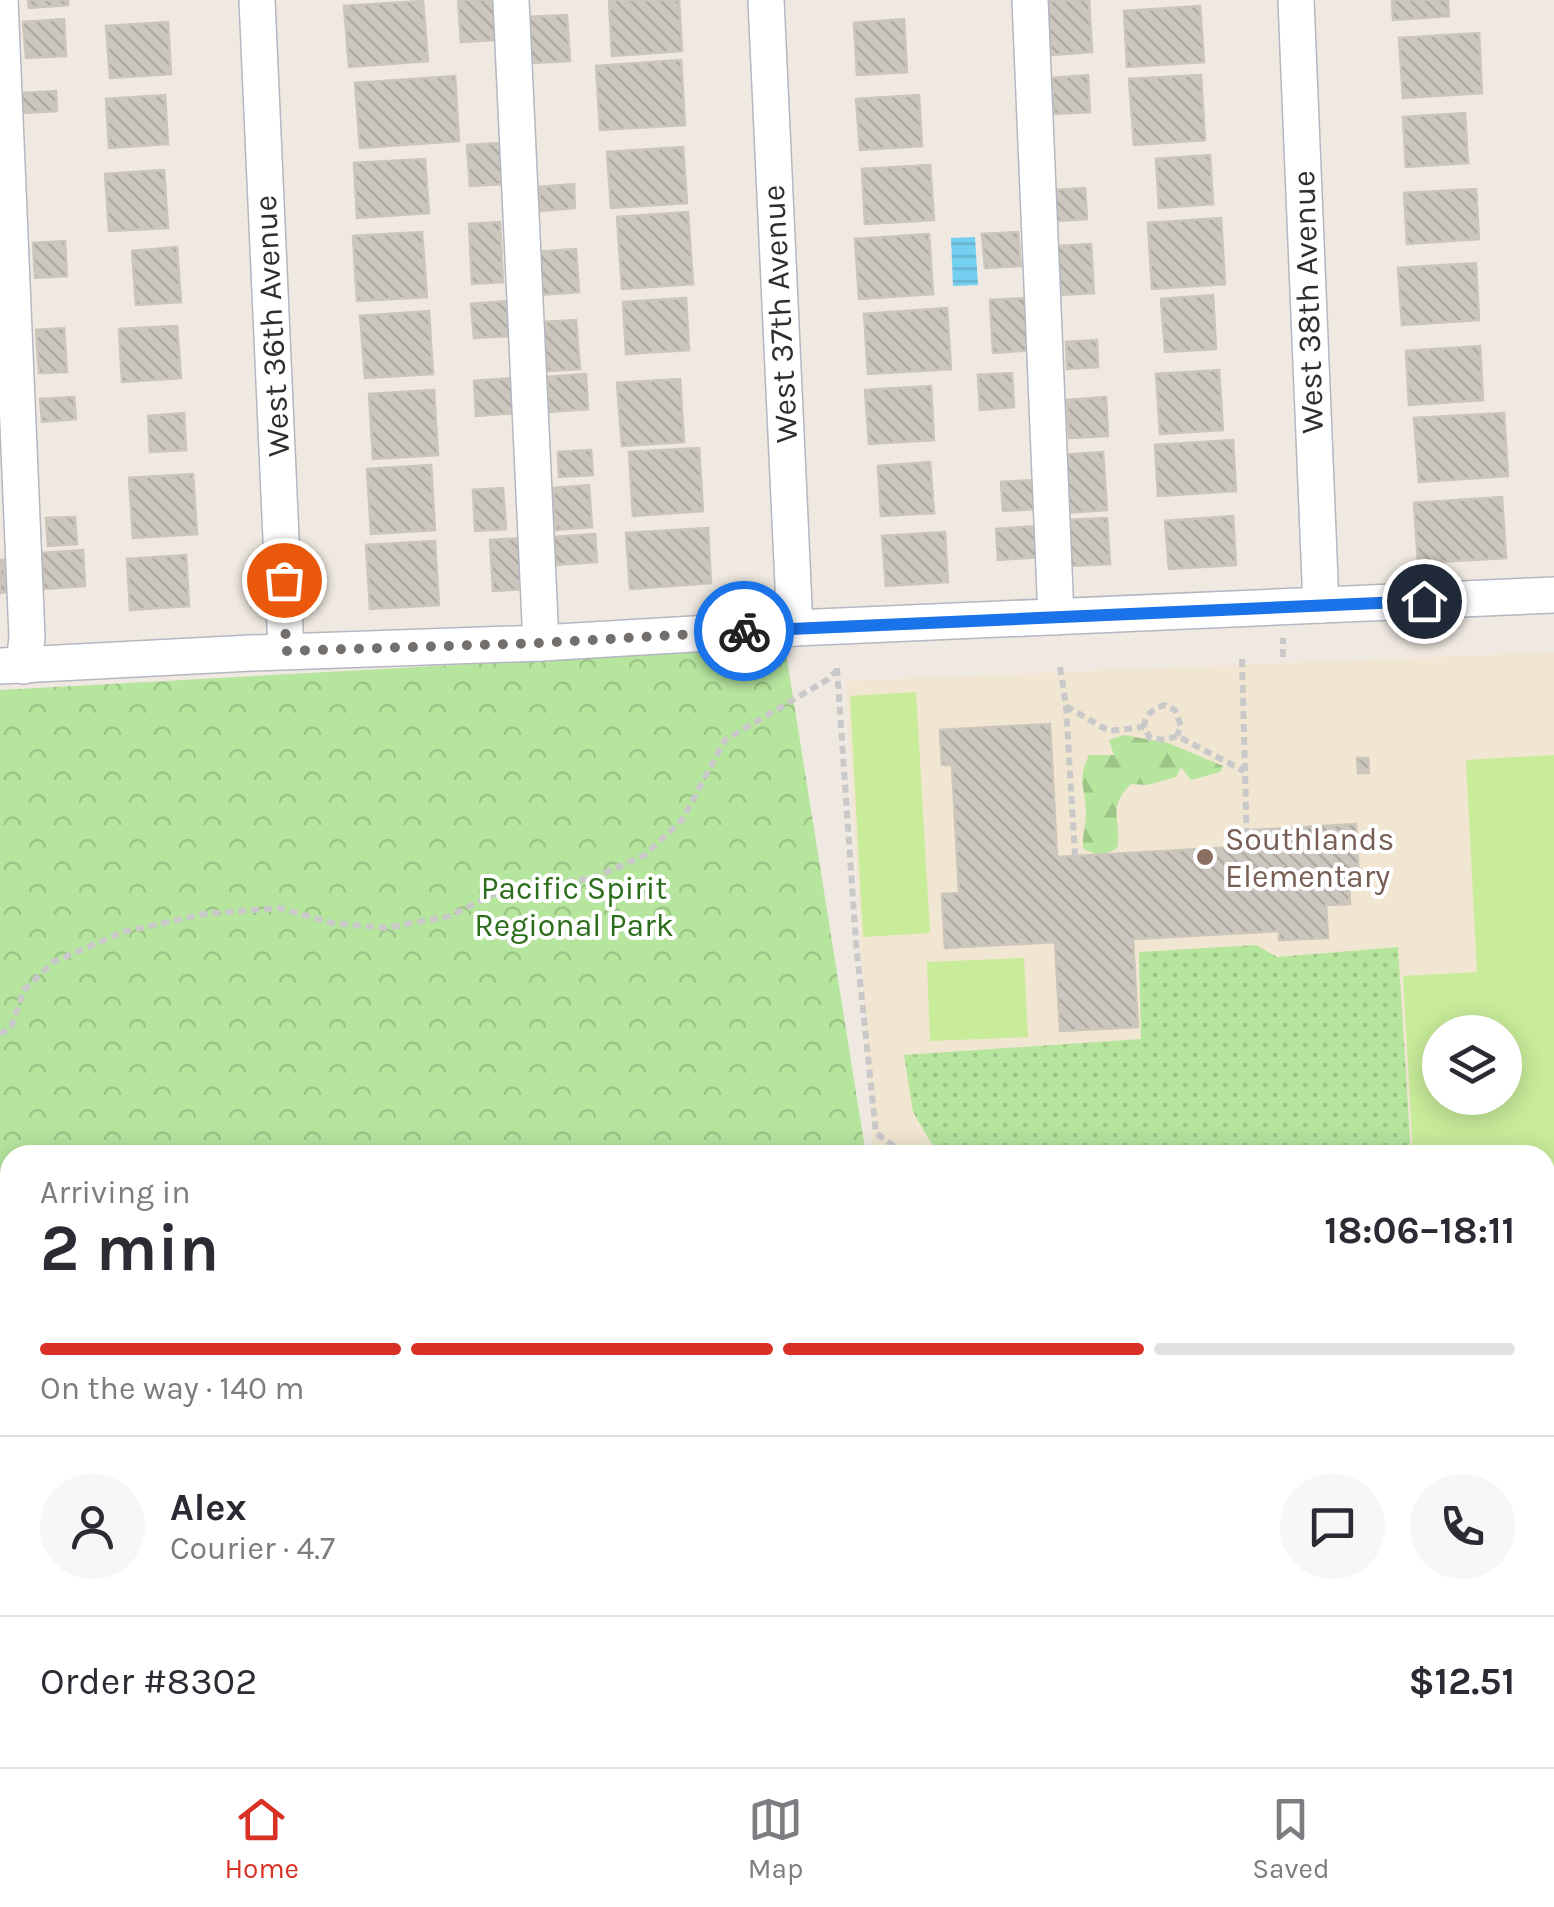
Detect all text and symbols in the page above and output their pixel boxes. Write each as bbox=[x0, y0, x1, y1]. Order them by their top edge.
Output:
street label: West 38th Avenue bbox=[1285, 170, 1331, 434]
street label: West 37th Avenue bbox=[755, 184, 805, 444]
street label: West 36th Avenue bbox=[247, 194, 297, 458]
pin bbox=[242, 538, 327, 623]
icon: bag bbox=[257, 553, 312, 608]
pin bbox=[1382, 559, 1467, 644]
icon: home bbox=[1397, 574, 1452, 629]
courier bbox=[694, 581, 794, 681]
icon: bike bbox=[717, 604, 772, 659]
place label: Southlands Elementary bbox=[1225, 821, 1394, 895]
marker: Southlands Elementary bbox=[1194, 846, 1216, 868]
park label: Pacific Spirit Regional Park bbox=[474, 870, 674, 944]
map controls bbox=[1422, 1015, 1522, 1115]
button: layers bbox=[1422, 1015, 1522, 1115]
text: Arriving in bbox=[40, 1174, 191, 1211]
text: 18:06–18:11 bbox=[1324, 1208, 1515, 1253]
text: 2 min bbox=[40, 1210, 219, 1286]
text: On the way · 140 m bbox=[40, 1370, 305, 1407]
button: person bbox=[40, 1474, 145, 1579]
button: chat bbox=[1280, 1474, 1385, 1579]
button: phone bbox=[1410, 1474, 1515, 1579]
text: Alex bbox=[170, 1485, 247, 1530]
text: Courier · 4.7 bbox=[170, 1530, 335, 1567]
text: Order #8302 bbox=[40, 1659, 257, 1704]
text: $12.51 bbox=[1408, 1659, 1515, 1704]
tab: Home bbox=[224, 1792, 299, 1885]
tab: Map bbox=[748, 1792, 803, 1885]
tab: Saved bbox=[1252, 1792, 1330, 1885]

